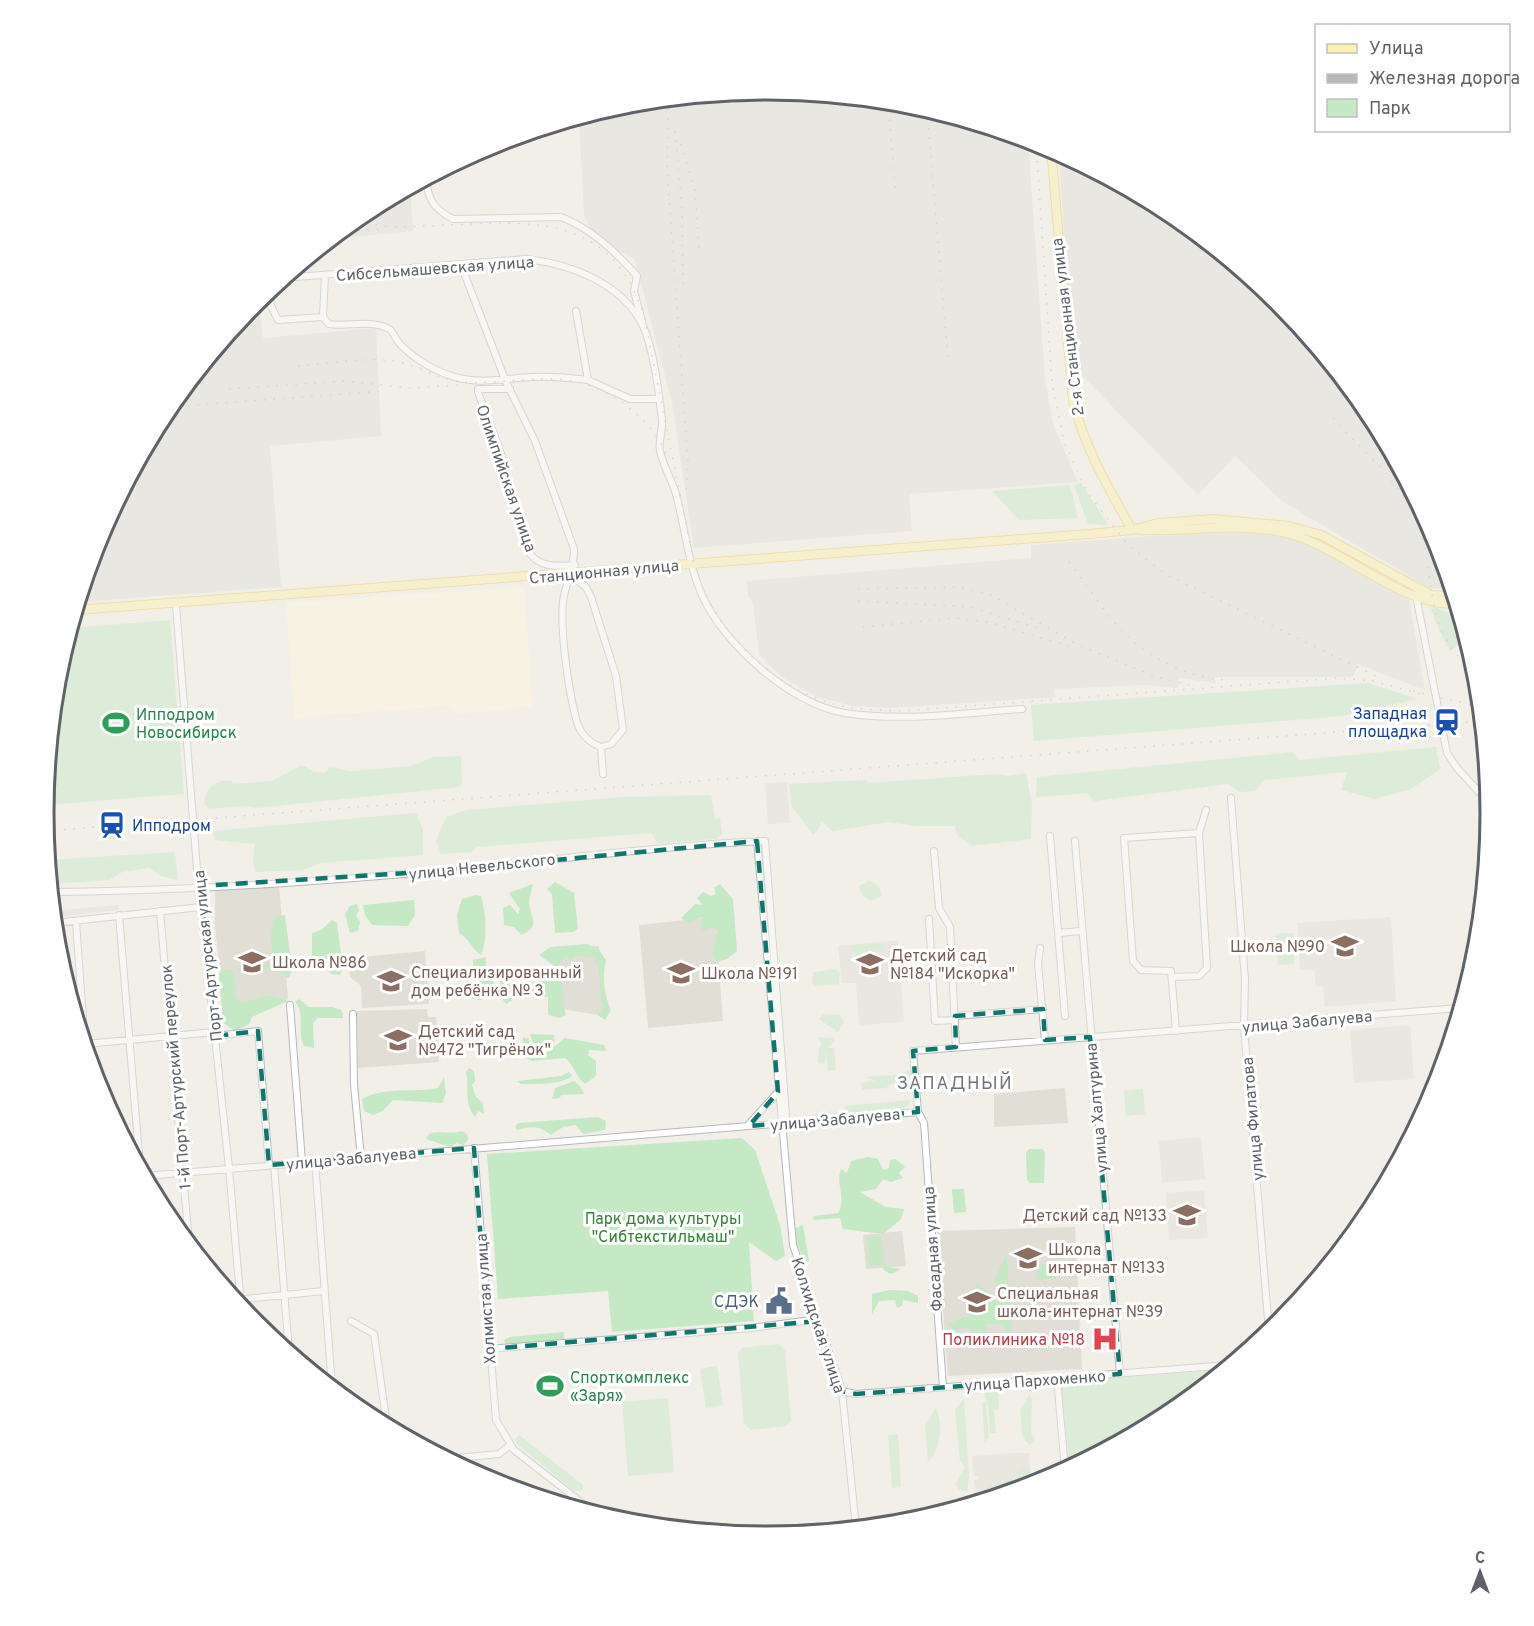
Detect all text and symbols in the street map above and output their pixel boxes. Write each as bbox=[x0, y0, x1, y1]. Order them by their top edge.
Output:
legend bbox=[1315, 24, 1510, 132]
text: Улица bbox=[1369, 38, 1423, 61]
text: Железная дорога bbox=[1369, 68, 1520, 91]
text: Парк bbox=[1369, 98, 1411, 121]
street label: 2-я Станционная улица bbox=[1048, 237, 1090, 417]
street label: Сибсельмашевская улица bbox=[335, 253, 535, 287]
street label: Олимпийская улица bbox=[471, 402, 540, 555]
street label: Станционная улица bbox=[528, 556, 680, 590]
place label: Западная площадка bbox=[1348, 705, 1427, 743]
place label: Ипподром Новосибирск bbox=[136, 706, 237, 744]
station icon: Западная площадка bbox=[1432, 707, 1462, 737]
sports icon: Ипподром Новосибирск bbox=[101, 708, 131, 738]
station icon: Ипподром bbox=[97, 810, 127, 840]
place label: Ипподром bbox=[132, 817, 211, 837]
street label: улица Невельского bbox=[408, 850, 557, 886]
street label: Порт-Артурская улица bbox=[190, 869, 228, 1042]
school or university icon: Школа №90 bbox=[1330, 931, 1360, 961]
place label: Школа №90 bbox=[1230, 938, 1325, 958]
school or university icon: Школа №86 bbox=[237, 947, 267, 977]
place label: Детский сад №184 "Искорка" bbox=[890, 947, 1015, 985]
school or university icon: Детский сад №184 "Искорка" bbox=[855, 949, 885, 979]
place label: Школа №86 bbox=[272, 954, 367, 974]
school or university icon: Школа №191 bbox=[666, 958, 696, 988]
street label: 1-й Порт-Артурский переулок bbox=[157, 963, 197, 1190]
place label: Специализированный дом ребёнка № 3 bbox=[411, 964, 582, 1002]
place label: Школа №191 bbox=[701, 965, 798, 985]
school or university icon: Специализированный дом ребёнка № 3 bbox=[376, 966, 406, 996]
street label: улица Забалуева bbox=[1241, 1007, 1373, 1039]
place label: Детский сад №472 "Тигрёнок" bbox=[418, 1023, 551, 1061]
school or university icon: Детский сад №472 "Тигрёнок" bbox=[383, 1025, 413, 1055]
street label: улица Халтурина bbox=[1082, 1042, 1114, 1174]
street label: улица Филатова bbox=[1239, 1056, 1269, 1181]
district label: ЗАПАДНЫЙ bbox=[897, 1071, 1013, 1096]
street label: улица Забалуева bbox=[769, 1105, 901, 1137]
street label: улица Забалуева bbox=[285, 1144, 417, 1176]
street label: Фасадная улица bbox=[920, 1186, 948, 1312]
school or university icon: Детский сад №133 bbox=[1172, 1200, 1202, 1230]
place label: Детский сад №133 bbox=[1022, 1207, 1167, 1227]
park label: Парк дома культуры "Сибтекстильмаш" bbox=[585, 1210, 741, 1248]
street label: Холмистая улица bbox=[472, 1233, 502, 1365]
place label: Школа интернат №133 bbox=[1048, 1241, 1165, 1279]
school or university icon: Школа интернат №133 bbox=[1013, 1243, 1043, 1273]
street label: Колхидская улица bbox=[786, 1255, 849, 1396]
place label: Специальная школа-интернат №39 bbox=[997, 1285, 1163, 1323]
public building icon: СДЭК bbox=[764, 1286, 794, 1316]
school or university icon: Специальная школа-интернат №39 bbox=[962, 1287, 992, 1317]
place label: СДЭК bbox=[714, 1293, 759, 1313]
hospital icon: Поликлиника №18 bbox=[1090, 1324, 1120, 1354]
place label: Поликлиника №18 bbox=[942, 1331, 1085, 1351]
street label: улица Пархоменко bbox=[964, 1367, 1107, 1397]
place label: Спорткомплекс «Заря» bbox=[570, 1369, 689, 1407]
sports icon: Спорткомплекс «Заря» bbox=[535, 1371, 565, 1401]
north arrow bbox=[1450, 1542, 1510, 1602]
text: С bbox=[1475, 1549, 1485, 1569]

